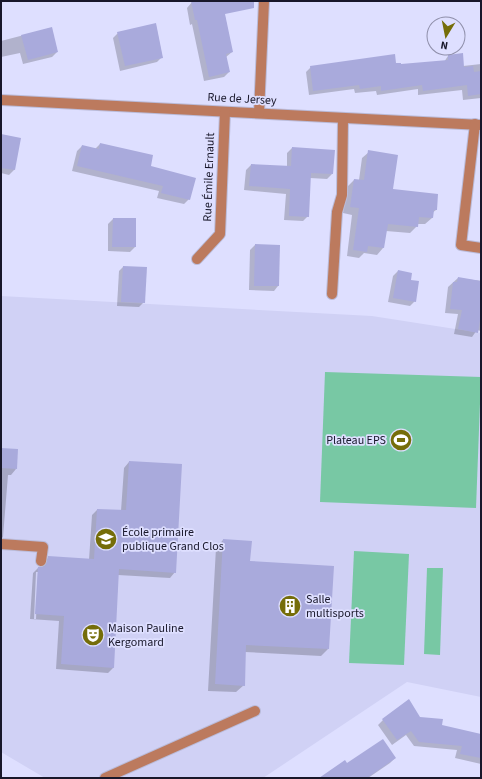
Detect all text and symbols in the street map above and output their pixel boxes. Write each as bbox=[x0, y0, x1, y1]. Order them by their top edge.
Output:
north arrow bbox=[426, 16, 466, 56]
text: N bbox=[439, 37, 449, 53]
street label: Rue de Jersey bbox=[207, 89, 277, 109]
street label: Rue Émile Ernault bbox=[199, 132, 219, 222]
sports icon: Plateau EPS bbox=[388, 427, 414, 453]
place label: Plateau EPS bbox=[326, 432, 386, 449]
place label: École primaire publique Grand Clos bbox=[122, 524, 224, 555]
school or university icon: École primaire publique Grand Clos bbox=[93, 526, 119, 552]
place label: Salle multisports bbox=[306, 591, 364, 622]
building icon: Salle multisports bbox=[277, 593, 303, 619]
place label: Maison Pauline Kergomard bbox=[108, 620, 184, 651]
theatre icon: Maison Pauline Kergomard bbox=[80, 622, 106, 648]

